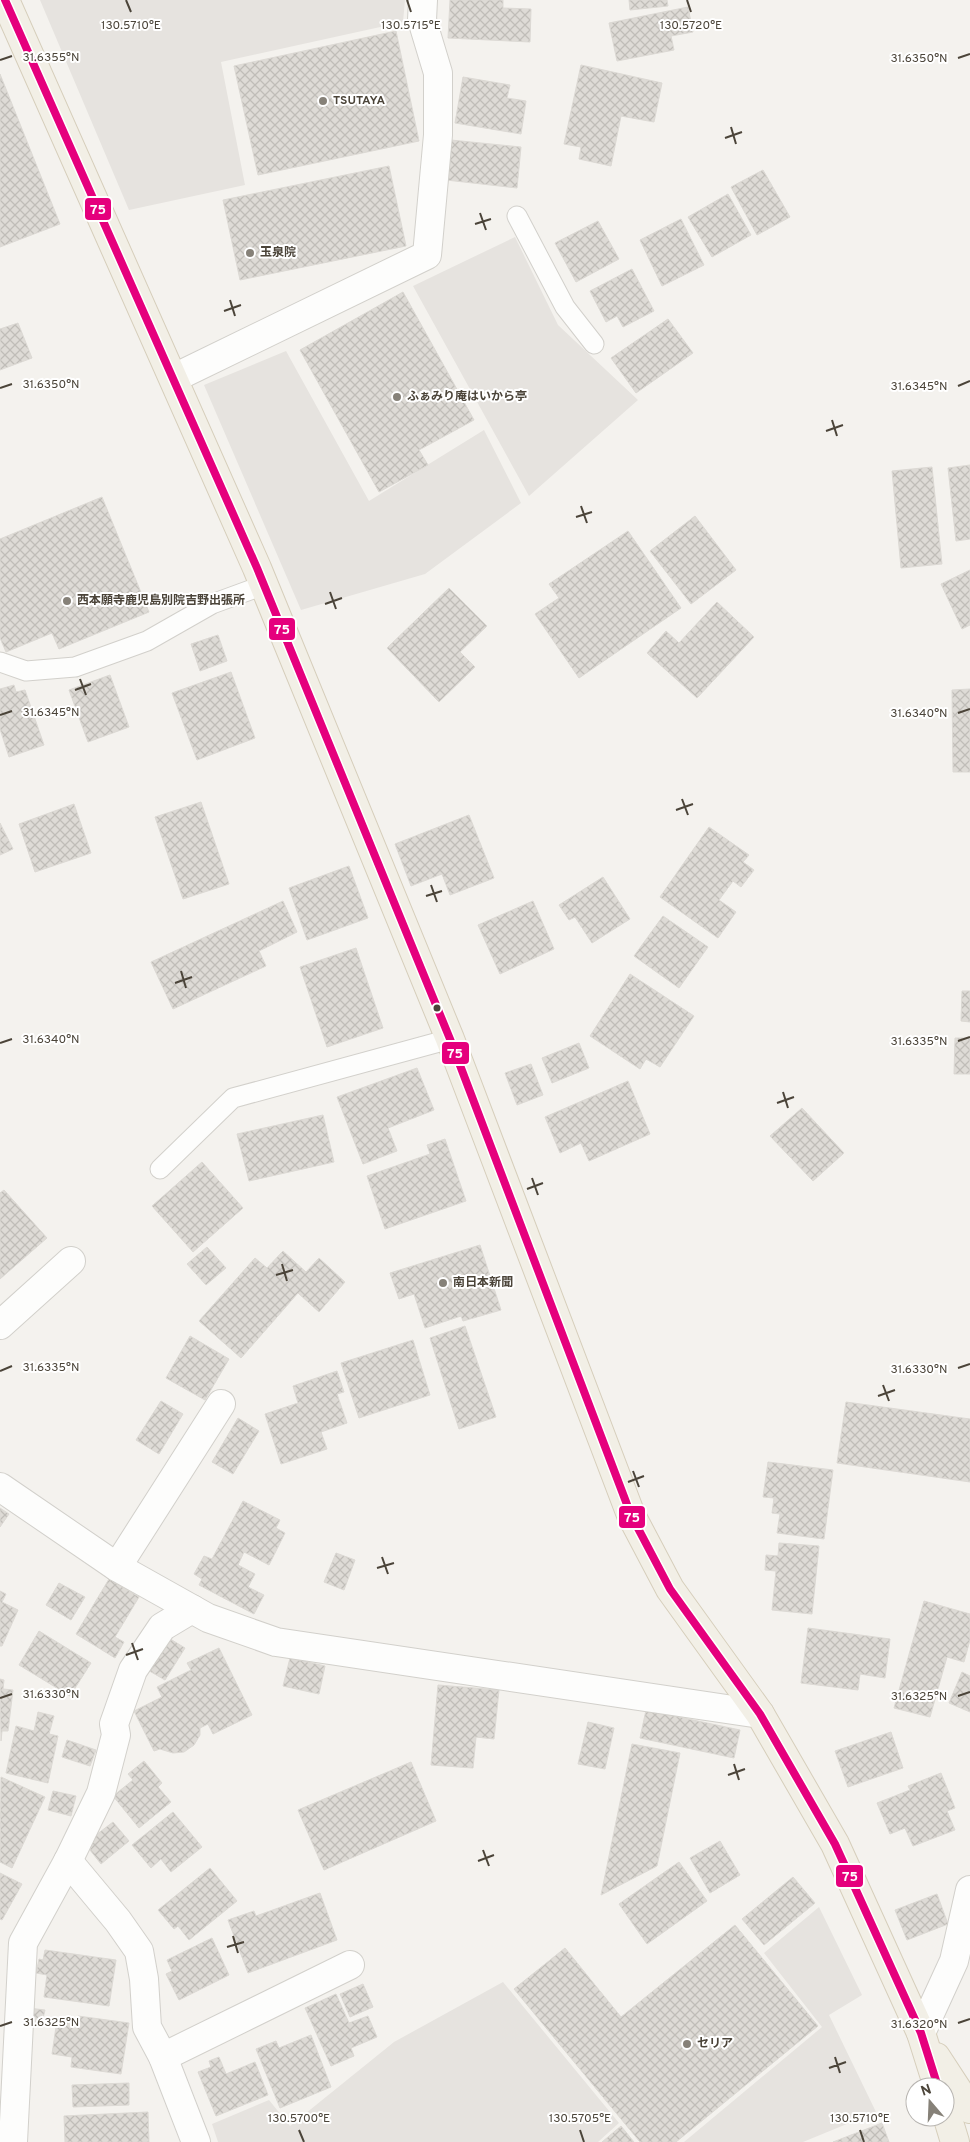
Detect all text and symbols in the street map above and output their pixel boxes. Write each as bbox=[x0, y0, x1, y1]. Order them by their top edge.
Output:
text: 130.5710°E bbox=[101, 18, 161, 34]
text: 130.5715°E bbox=[381, 18, 441, 34]
text: 130.5720°E bbox=[660, 18, 722, 34]
text: 31.6355°N bbox=[22, 50, 80, 66]
text: 31.6350°N bbox=[890, 51, 948, 67]
place label: TSUTAYA bbox=[333, 93, 385, 109]
marker: TSUTAYA bbox=[317, 95, 329, 107]
line badge: 75 bbox=[84, 197, 112, 221]
text: 75 bbox=[90, 202, 106, 219]
place label: 玉泉院 bbox=[260, 245, 296, 261]
marker: 玉泉院 bbox=[244, 247, 256, 259]
text: 31.6350°N bbox=[22, 377, 80, 393]
text: 31.6345°N bbox=[890, 379, 948, 395]
place label: ふぁみり庵はいから亭 bbox=[407, 389, 527, 405]
marker: ふぁみり庵はいから亭 bbox=[391, 391, 403, 403]
place label: 西本願寺鹿児島別院吉野出張所 bbox=[77, 593, 245, 609]
marker: 西本願寺鹿児島別院吉野出張所 bbox=[61, 595, 73, 607]
line badge: 75 bbox=[268, 617, 296, 641]
text: 75 bbox=[274, 622, 290, 639]
text: 31.6345°N bbox=[22, 705, 80, 721]
text: 31.6340°N bbox=[890, 706, 948, 722]
unlabelled marker bbox=[432, 1003, 442, 1013]
text: 31.6340°N bbox=[22, 1032, 80, 1048]
text: 31.6335°N bbox=[891, 1034, 947, 1050]
line badge: 75 bbox=[441, 1041, 470, 1065]
text: 75 bbox=[447, 1046, 463, 1063]
place label: 南日本新聞 bbox=[453, 1275, 513, 1291]
marker: 南日本新聞 bbox=[437, 1277, 449, 1289]
text: 31.6335°N bbox=[23, 1360, 79, 1376]
text: 31.6330°N bbox=[891, 1362, 947, 1378]
line badge: 75 bbox=[618, 1505, 646, 1529]
text: 75 bbox=[624, 1510, 640, 1527]
text: 31.6330°N bbox=[23, 1687, 79, 1703]
text: 31.6325°N bbox=[891, 1689, 947, 1705]
line badge: 75 bbox=[835, 1864, 864, 1888]
text: 75 bbox=[842, 1869, 858, 1886]
text: 31.6325°N bbox=[23, 2015, 79, 2031]
text: 31.6320°N bbox=[891, 2017, 947, 2033]
place label: セリア bbox=[697, 2036, 733, 2052]
marker: セリア bbox=[681, 2038, 693, 2050]
north arrow bbox=[905, 2077, 955, 2127]
text: N bbox=[919, 2081, 934, 2101]
text: 130.5700°E bbox=[268, 2111, 330, 2127]
text: 130.5705°E bbox=[549, 2111, 611, 2127]
text: 130.5710°E bbox=[830, 2111, 890, 2127]

